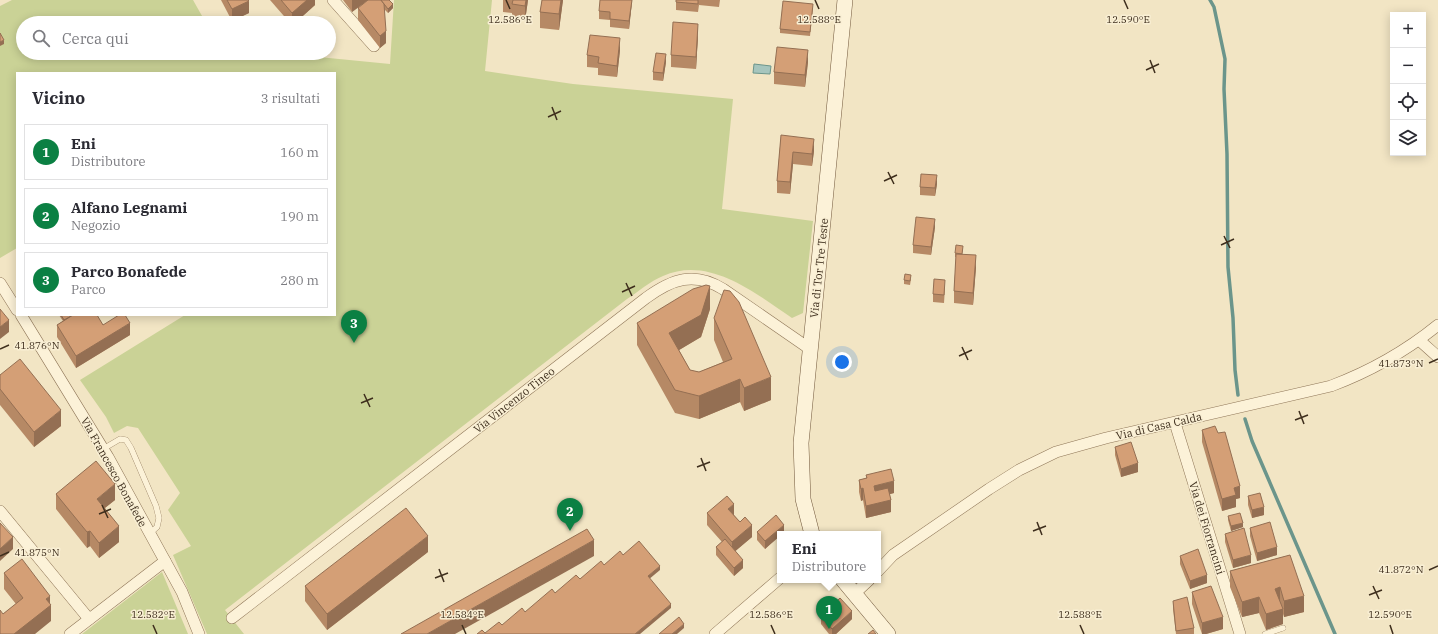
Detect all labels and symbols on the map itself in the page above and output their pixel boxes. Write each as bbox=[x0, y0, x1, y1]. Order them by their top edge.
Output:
text: 12.586°E bbox=[488, 13, 532, 26]
text: 12.588°E bbox=[797, 13, 841, 26]
text: 12.590°E bbox=[1106, 13, 1150, 26]
street label: Via di Tor Tre Teste bbox=[807, 217, 831, 319]
pin: 3 bbox=[341, 310, 367, 343]
text: 41.876°N bbox=[14, 339, 60, 352]
your location bbox=[832, 352, 852, 372]
text: 41.873°N bbox=[1378, 357, 1424, 370]
street label: Via Vincenzo Tineo bbox=[471, 364, 557, 436]
street label: Via di Casa Calda bbox=[1115, 409, 1203, 443]
street label: Via Francesco Bonafede bbox=[78, 415, 150, 530]
street label: Via dei Fiorrancini bbox=[1186, 480, 1228, 577]
pin: 2 bbox=[557, 498, 583, 531]
text: 41.875°N bbox=[14, 546, 60, 559]
text: 41.872°N bbox=[1378, 563, 1424, 576]
pin: 1 bbox=[816, 596, 842, 629]
text: 12.582°E bbox=[131, 608, 175, 621]
text: 12.584°E bbox=[440, 608, 484, 621]
text: 12.586°E bbox=[749, 608, 793, 621]
text: 12.588°E bbox=[1058, 608, 1102, 621]
text: 12.590°E bbox=[1368, 608, 1412, 621]

